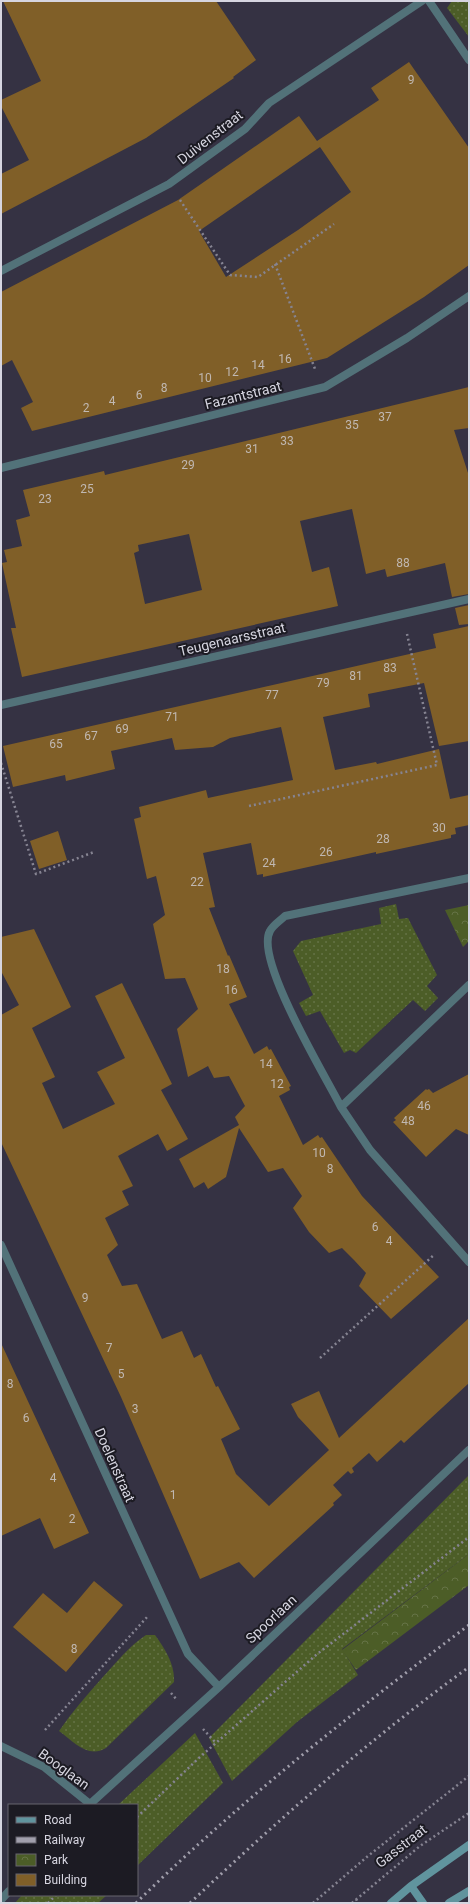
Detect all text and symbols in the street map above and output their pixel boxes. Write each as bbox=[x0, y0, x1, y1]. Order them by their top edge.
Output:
house number: 9 bbox=[408, 73, 414, 87]
street label: Duivenstraat bbox=[174, 106, 246, 167]
house number: 16 bbox=[278, 352, 292, 366]
house number: 14 bbox=[251, 358, 265, 372]
house number: 12 bbox=[225, 365, 239, 379]
house number: 10 bbox=[198, 371, 212, 385]
street label: Fazantstraat bbox=[203, 378, 283, 412]
house number: 8 bbox=[161, 381, 168, 395]
house number: 6 bbox=[136, 388, 143, 402]
house number: 4 bbox=[109, 394, 116, 408]
house number: 2 bbox=[83, 401, 90, 415]
house number: 37 bbox=[378, 410, 392, 424]
house number: 35 bbox=[345, 418, 359, 432]
house number: 33 bbox=[280, 434, 294, 448]
house number: 31 bbox=[245, 442, 259, 456]
house number: 29 bbox=[181, 458, 195, 472]
house number: 25 bbox=[80, 482, 94, 496]
house number: 23 bbox=[38, 492, 52, 506]
house number: 88 bbox=[396, 556, 410, 570]
street label: Teugenaarsstraat bbox=[177, 619, 287, 659]
house number: 83 bbox=[383, 661, 397, 675]
house number: 81 bbox=[349, 669, 363, 683]
house number: 79 bbox=[316, 676, 330, 690]
house number: 77 bbox=[265, 688, 279, 702]
house number: 71 bbox=[165, 710, 179, 724]
house number: 69 bbox=[115, 722, 129, 736]
house number: 67 bbox=[84, 729, 98, 743]
house number: 65 bbox=[49, 737, 63, 751]
house number: 30 bbox=[432, 821, 446, 835]
house number: 28 bbox=[376, 832, 390, 846]
house number: 26 bbox=[319, 845, 333, 859]
house number: 24 bbox=[262, 856, 276, 870]
house number: 22 bbox=[190, 875, 204, 889]
house number: 18 bbox=[216, 962, 230, 976]
house number: 16 bbox=[224, 983, 238, 997]
house number: 14 bbox=[259, 1057, 273, 1071]
house number: 12 bbox=[270, 1077, 284, 1091]
house number: 46 bbox=[417, 1099, 431, 1113]
house number: 48 bbox=[401, 1114, 415, 1128]
house number: 10 bbox=[312, 1146, 326, 1160]
house number: 8 bbox=[327, 1162, 334, 1176]
house number: 6 bbox=[372, 1220, 379, 1234]
house number: 4 bbox=[386, 1234, 393, 1248]
house number: 9 bbox=[82, 1291, 88, 1305]
house number: 7 bbox=[106, 1341, 113, 1355]
house number: 5 bbox=[118, 1367, 125, 1381]
house number: 8 bbox=[7, 1377, 14, 1391]
house number: 3 bbox=[132, 1402, 138, 1416]
house number: 6 bbox=[23, 1411, 30, 1425]
street label: Doelenstraat bbox=[92, 1426, 139, 1505]
house number: 4 bbox=[50, 1471, 57, 1485]
house number: 1 bbox=[170, 1488, 176, 1502]
house number: 2 bbox=[69, 1512, 76, 1526]
street label: Spoorlaan bbox=[242, 1592, 300, 1646]
house number: 8 bbox=[71, 1642, 78, 1656]
street label: Booglaan bbox=[35, 1745, 93, 1793]
legend bbox=[8, 1804, 138, 1896]
text: Road bbox=[44, 1813, 72, 1827]
street label: Gasstraat bbox=[372, 1821, 430, 1871]
text: Railway bbox=[44, 1833, 85, 1847]
text: Park bbox=[44, 1853, 69, 1867]
text: Building bbox=[44, 1873, 87, 1887]

